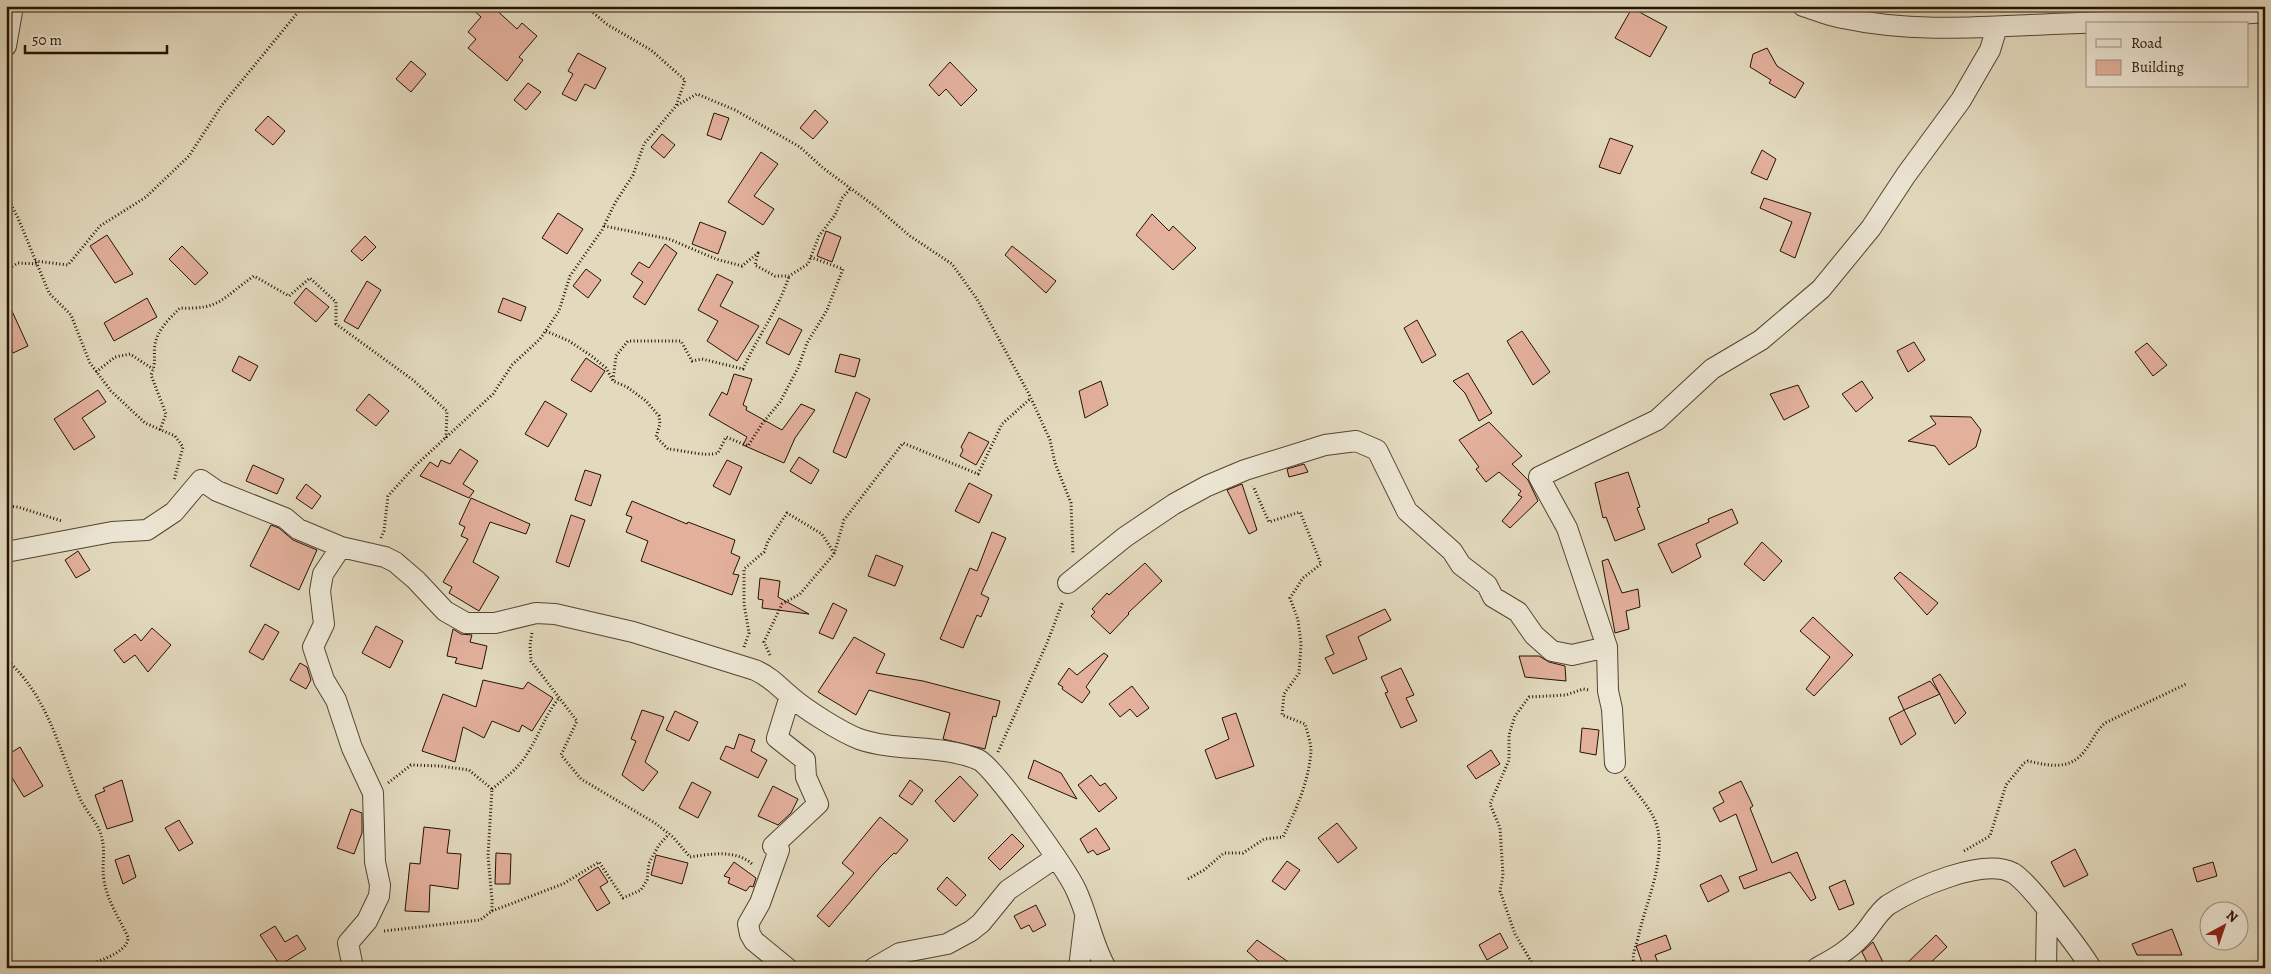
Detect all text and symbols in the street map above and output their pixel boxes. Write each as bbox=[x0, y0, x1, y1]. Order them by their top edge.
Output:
scale bar bbox=[25, 22, 168, 54]
legend bbox=[2086, 22, 2248, 88]
text: 50 m bbox=[32, 30, 62, 50]
text: Road bbox=[2131, 33, 2163, 53]
text: Building bbox=[2131, 57, 2184, 77]
north arrow bbox=[2198, 902, 2248, 952]
text: N bbox=[2222, 906, 2242, 927]

